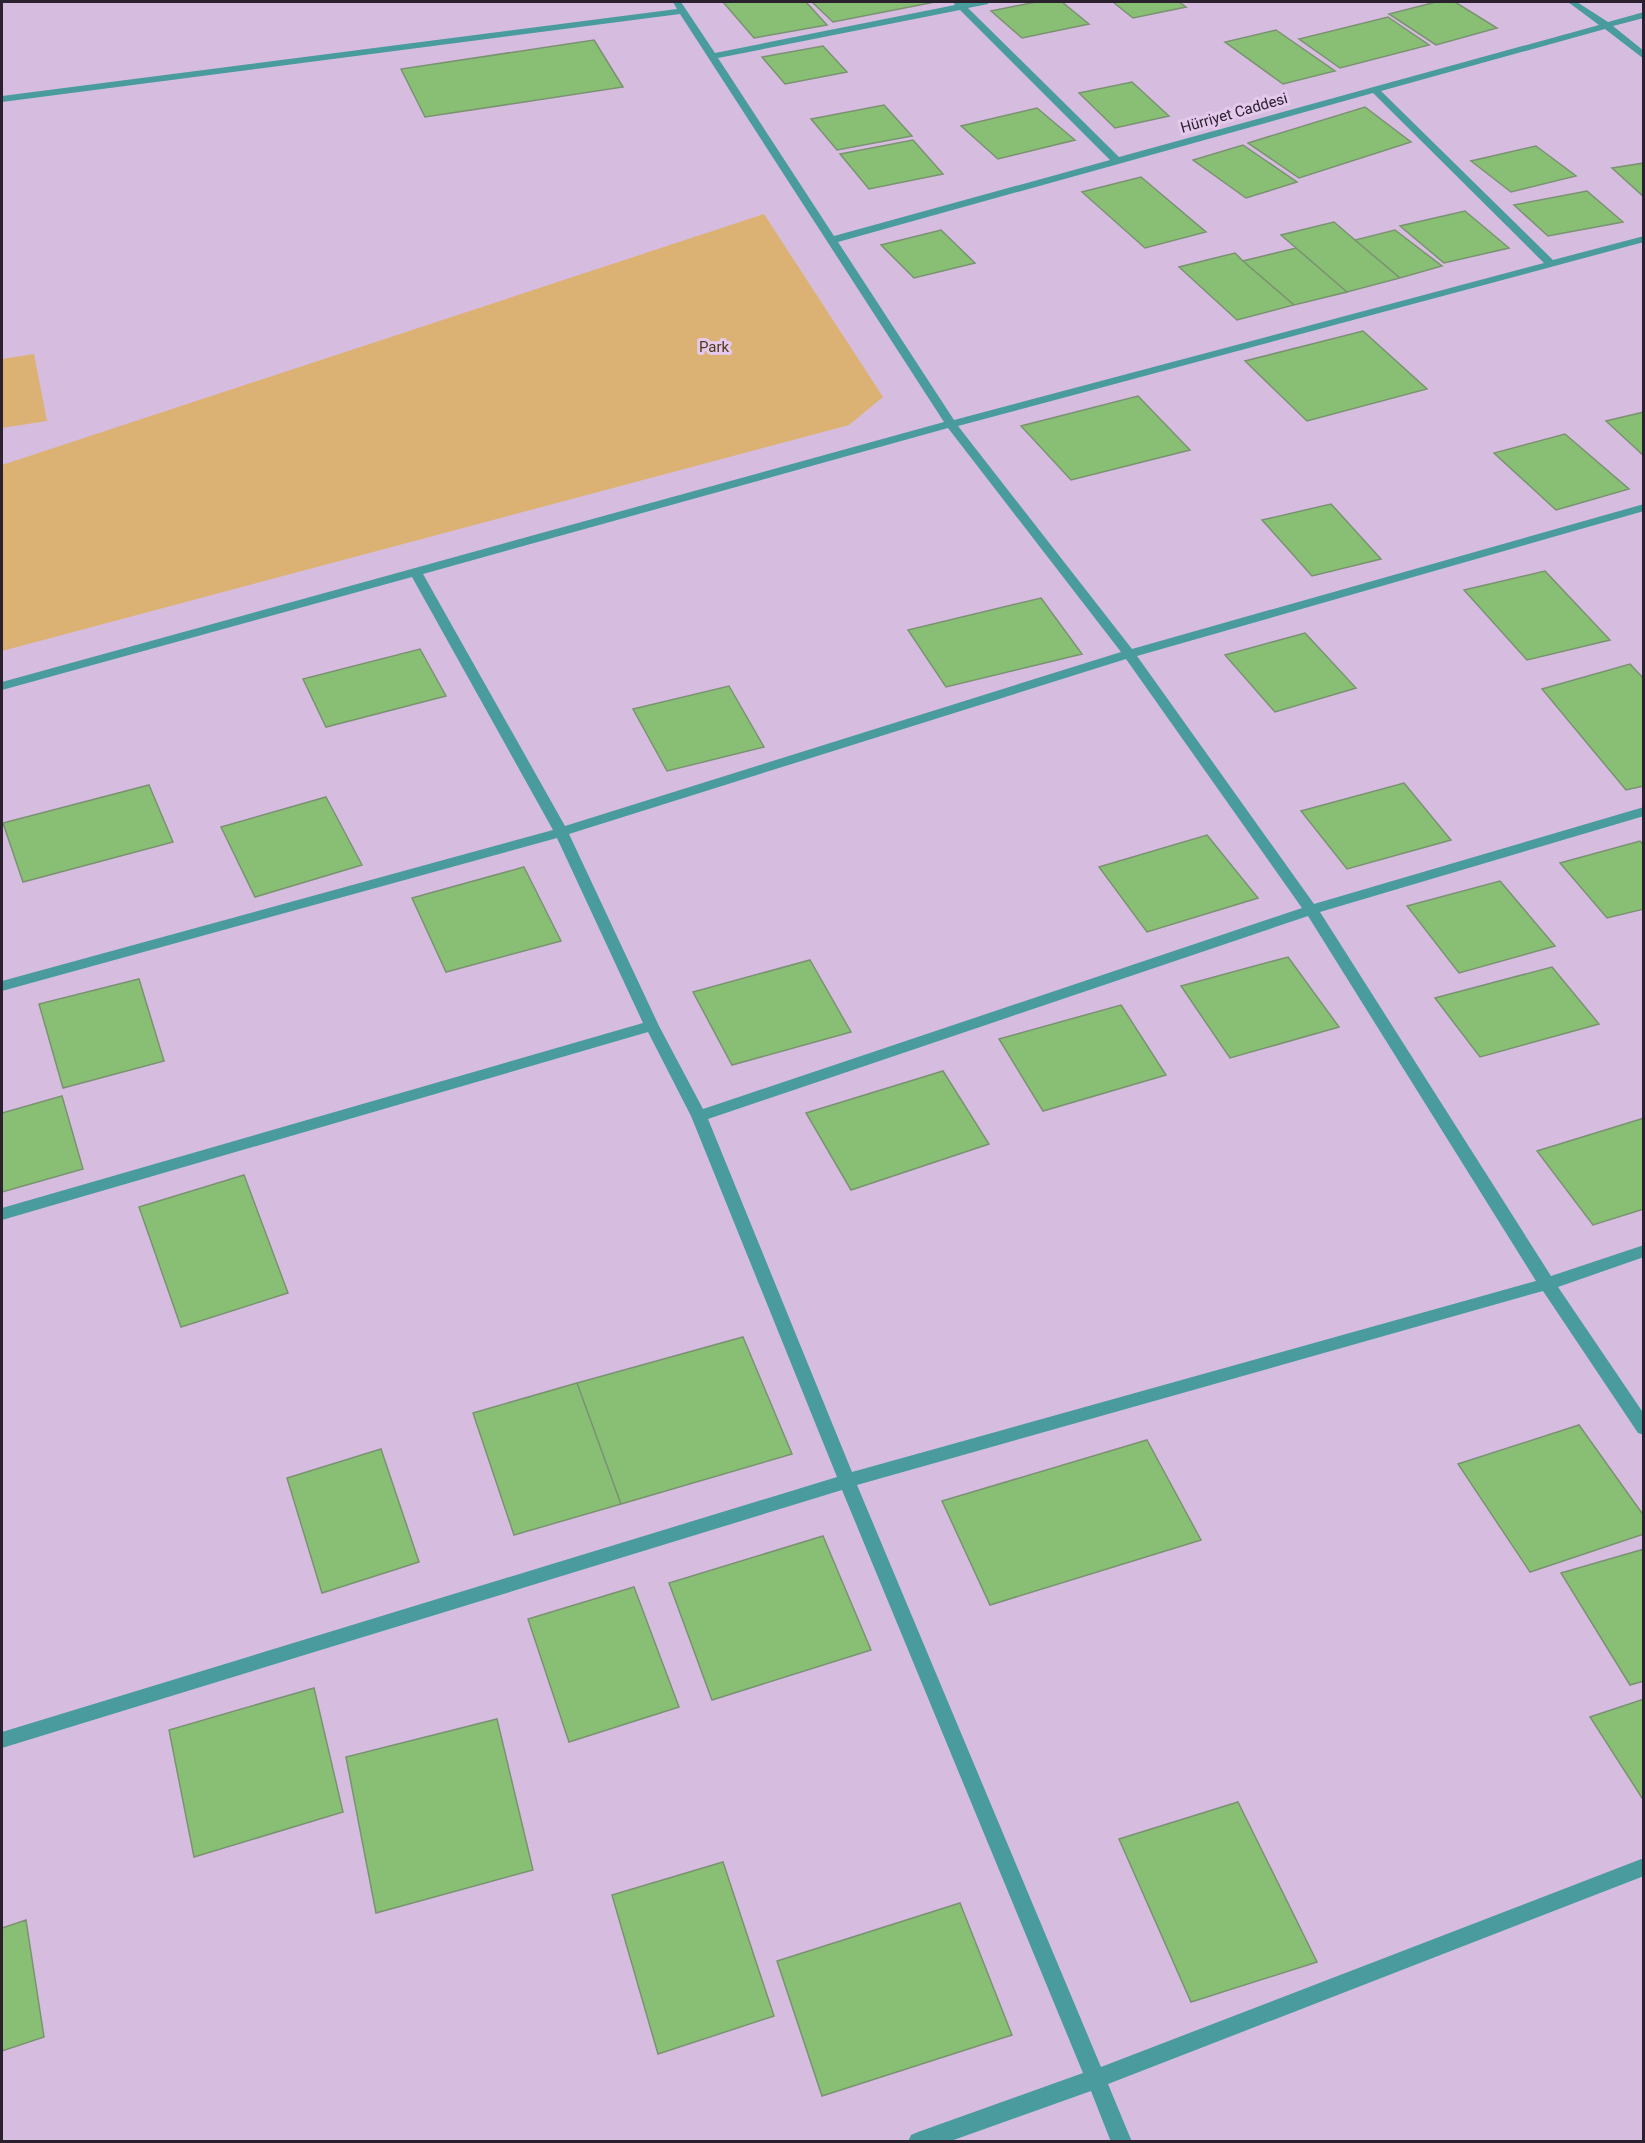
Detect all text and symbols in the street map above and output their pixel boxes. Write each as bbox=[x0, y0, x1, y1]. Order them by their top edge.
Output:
street label: Hürriyet Caddesi bbox=[1178, 89, 1290, 137]
park label: Park bbox=[699, 338, 730, 356]

